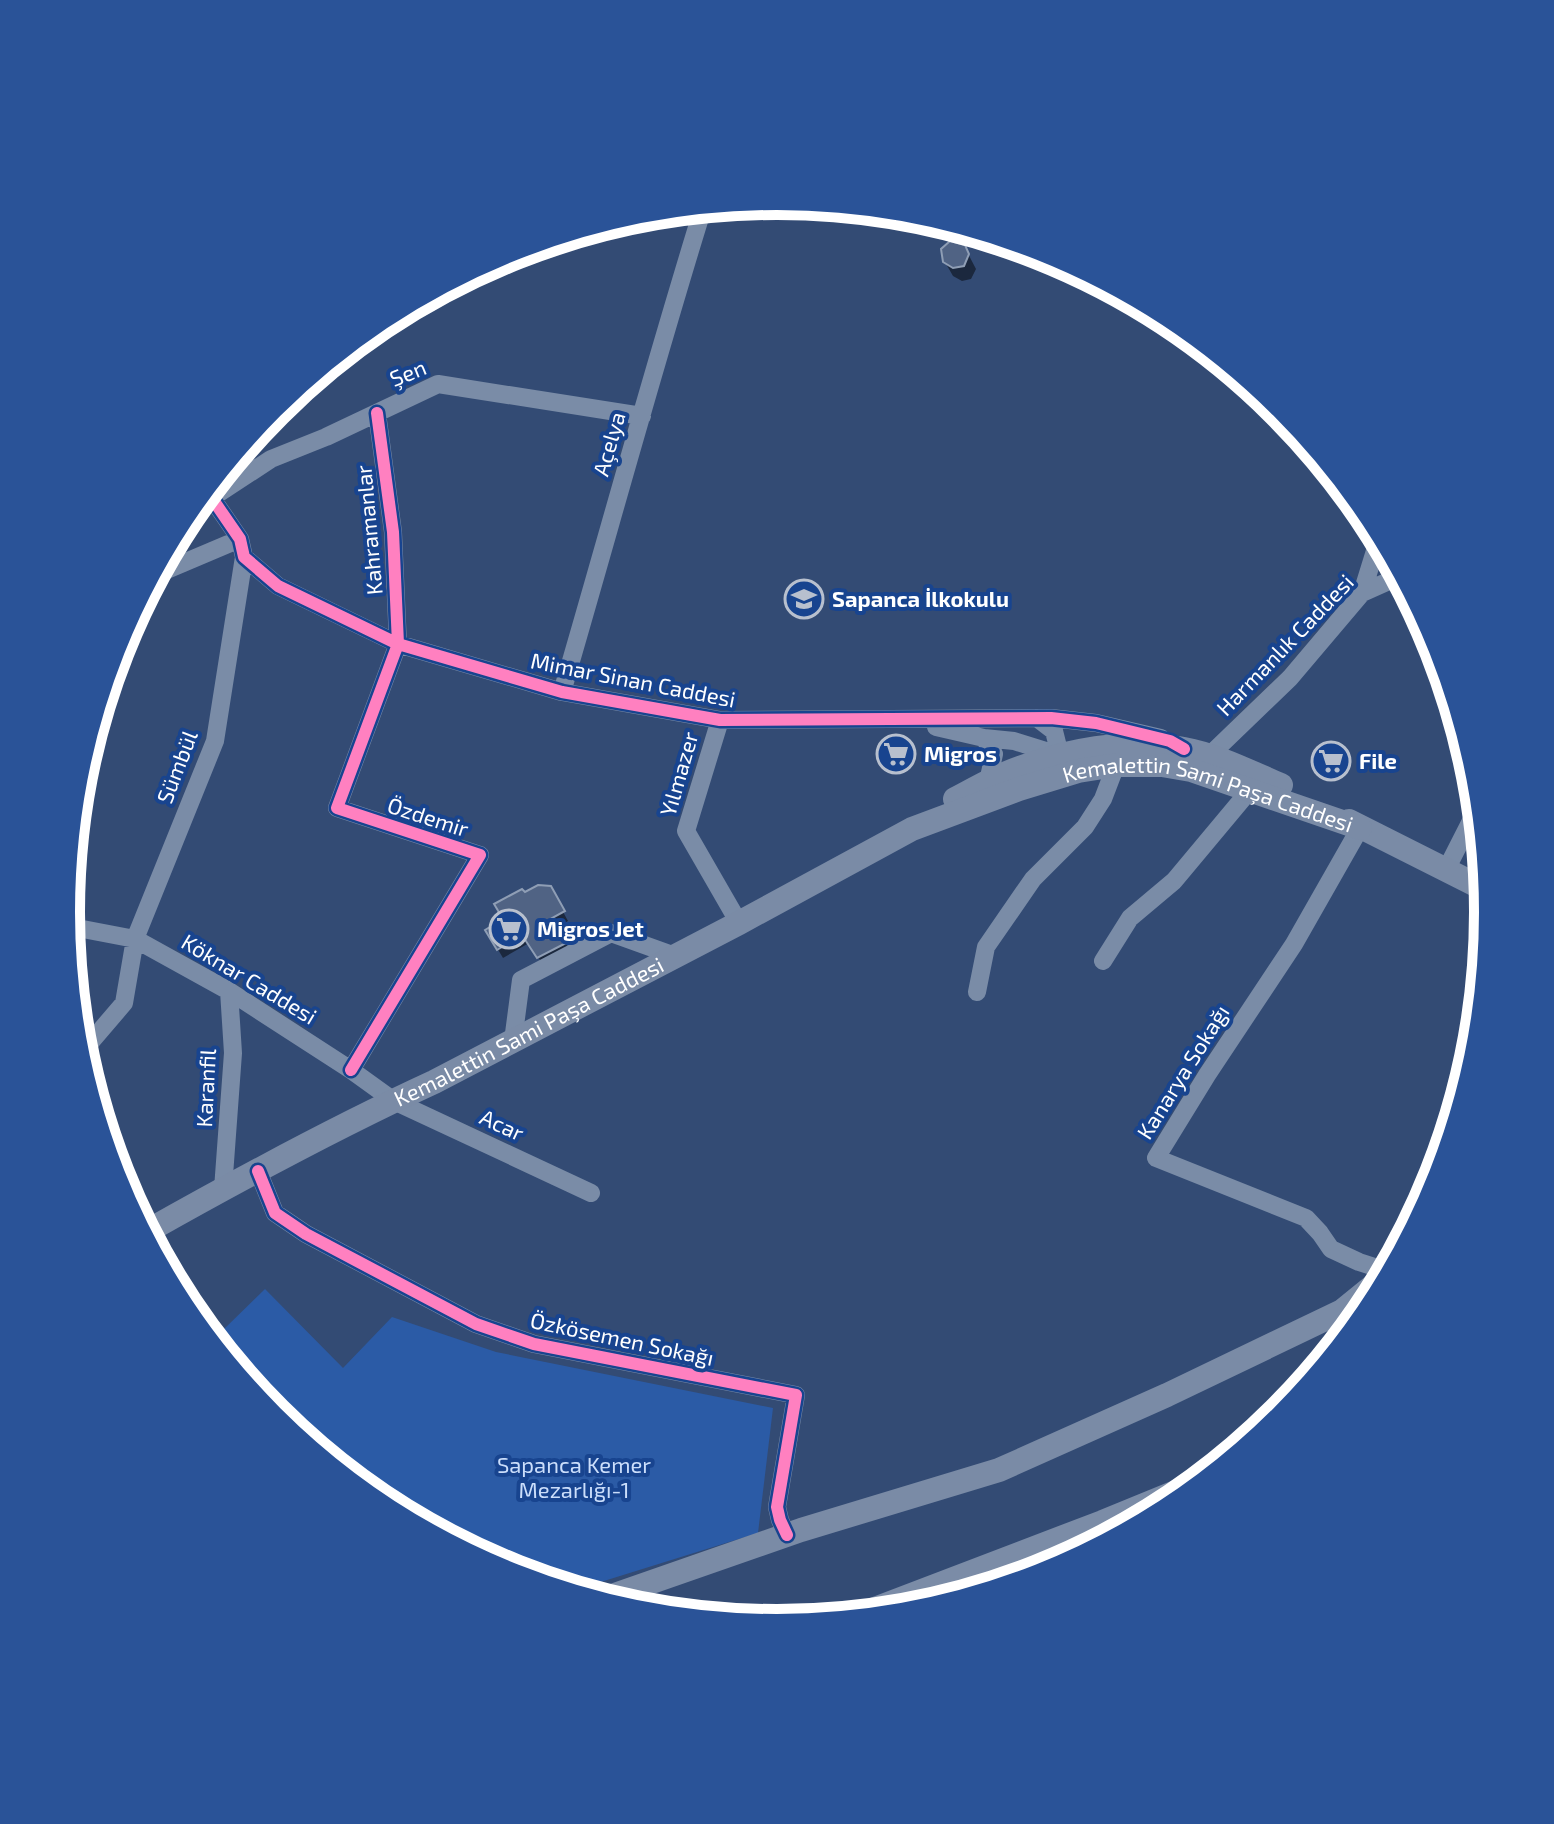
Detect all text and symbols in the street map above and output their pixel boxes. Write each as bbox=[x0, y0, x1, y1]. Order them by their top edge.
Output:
street label: Şen bbox=[386, 353, 430, 393]
street label: Açelya bbox=[586, 409, 632, 479]
street label: Kahramanlar bbox=[349, 464, 387, 596]
street label: Harmanlık Caddesi bbox=[1210, 568, 1358, 720]
school or university icon: Sapanca İlkokulu bbox=[783, 578, 825, 620]
place label: Sapanca İlkokulu bbox=[832, 585, 1009, 611]
street label: Mimar Sinan Caddesi bbox=[529, 646, 738, 712]
street label: Sümbül bbox=[150, 726, 202, 807]
street label: Yılmazer bbox=[654, 728, 703, 819]
supermarket icon: Migros bbox=[875, 733, 917, 775]
place label: Migros bbox=[924, 740, 997, 766]
supermarket icon: File bbox=[1310, 740, 1352, 782]
place label: File bbox=[1359, 747, 1397, 773]
street label: Kemalettin Sami Paşa Caddesi bbox=[1059, 751, 1357, 837]
street label: Özdemir bbox=[384, 791, 472, 841]
supermarket icon: Migros Jet bbox=[488, 908, 530, 950]
place label: Migros Jet bbox=[537, 915, 644, 941]
street label: Köknar Caddesi bbox=[177, 928, 322, 1029]
street label: Kemalettin Sami Paşa Caddesi bbox=[389, 951, 668, 1111]
street label: Kanarya Sokağı bbox=[1131, 1000, 1234, 1143]
street label: Karanfil bbox=[190, 1048, 220, 1128]
street label: Acar bbox=[476, 1103, 529, 1146]
street label: Özkösemen Sokağı bbox=[528, 1306, 716, 1370]
park label: Sapanca Kemer Mezarlığı-1 bbox=[497, 1451, 651, 1502]

